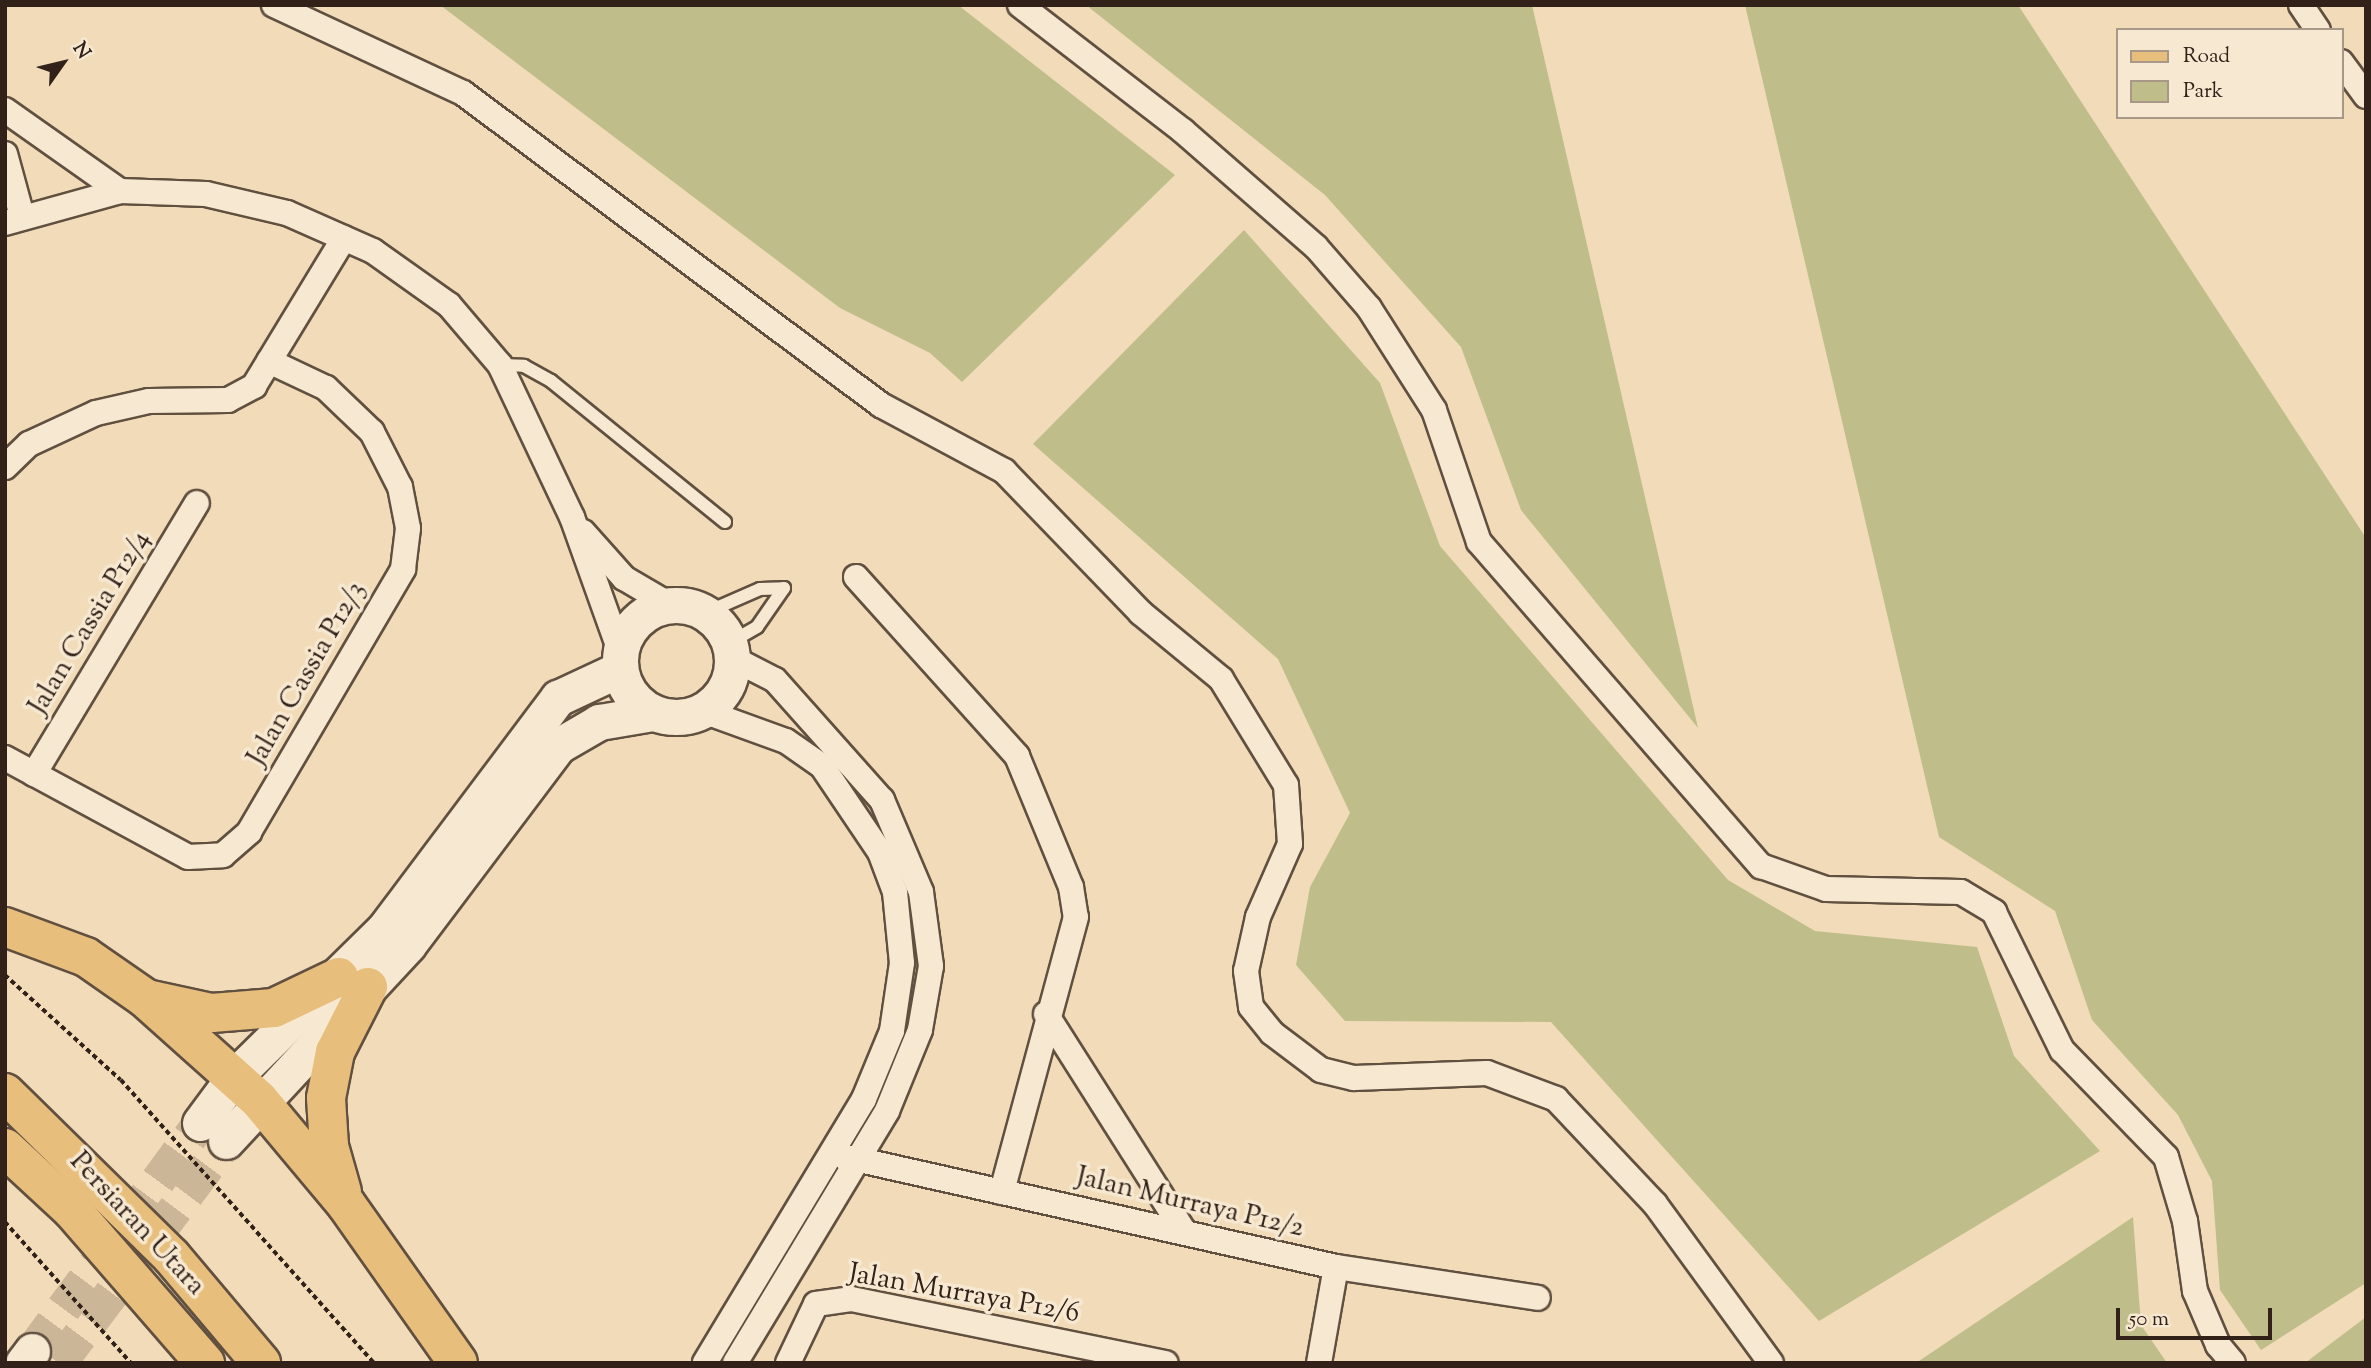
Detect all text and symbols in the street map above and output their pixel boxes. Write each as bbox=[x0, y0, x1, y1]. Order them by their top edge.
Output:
north arrow bbox=[28, 28, 98, 98]
legend bbox=[2116, 28, 2343, 119]
text: N bbox=[65, 37, 96, 65]
text: Road bbox=[2183, 42, 2230, 72]
text: Park bbox=[2183, 77, 2223, 107]
street label: Jalan Cassia P12/4 bbox=[22, 525, 158, 721]
street label: Jalan Cassia P12/3 bbox=[241, 576, 373, 772]
street label: Persiaran Utara bbox=[62, 1145, 212, 1303]
street label: Jalan Murraya P12/2 bbox=[1073, 1160, 1307, 1246]
street label: Jalan Murraya P12/6 bbox=[846, 1257, 1082, 1331]
scale bar bbox=[2119, 1294, 2275, 1338]
text: 50 m bbox=[2129, 1305, 2169, 1335]

